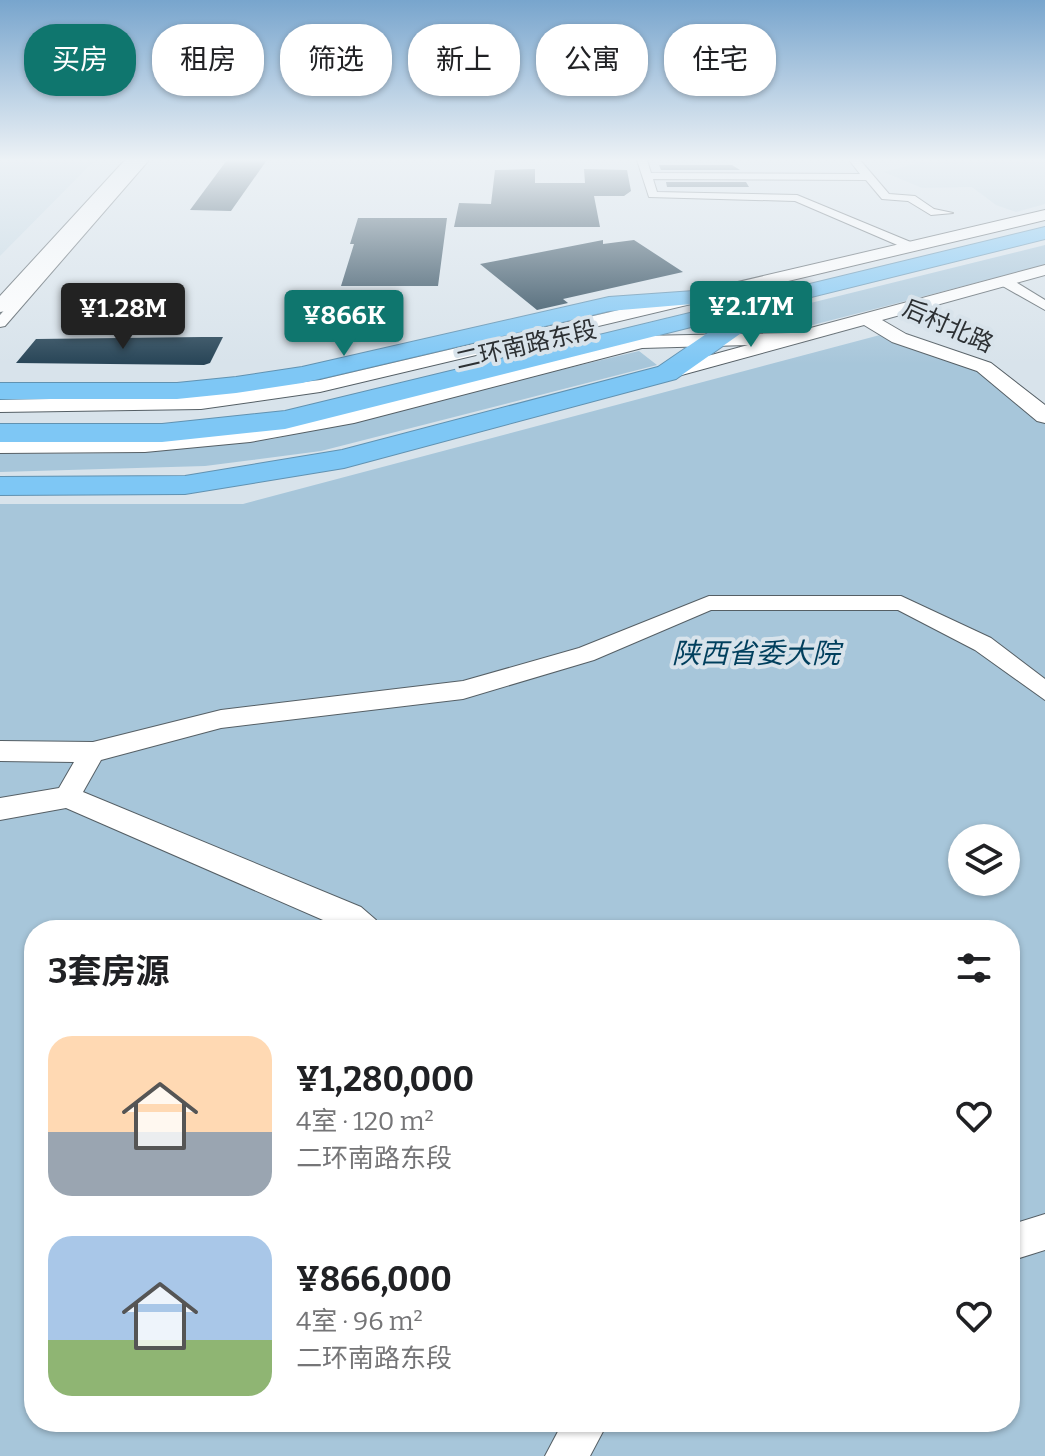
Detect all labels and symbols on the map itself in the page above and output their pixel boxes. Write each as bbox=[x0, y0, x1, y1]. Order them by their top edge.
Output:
pin: ¥2.17M bbox=[686, 281, 816, 349]
pin: ¥1.28M bbox=[58, 283, 188, 351]
pin: ¥866K bbox=[288, 290, 400, 358]
street label: 后村北路 bbox=[898, 294, 998, 358]
street label: 二环南路东段 bbox=[453, 315, 599, 375]
park label: 陕西省委大院 bbox=[672, 637, 844, 670]

